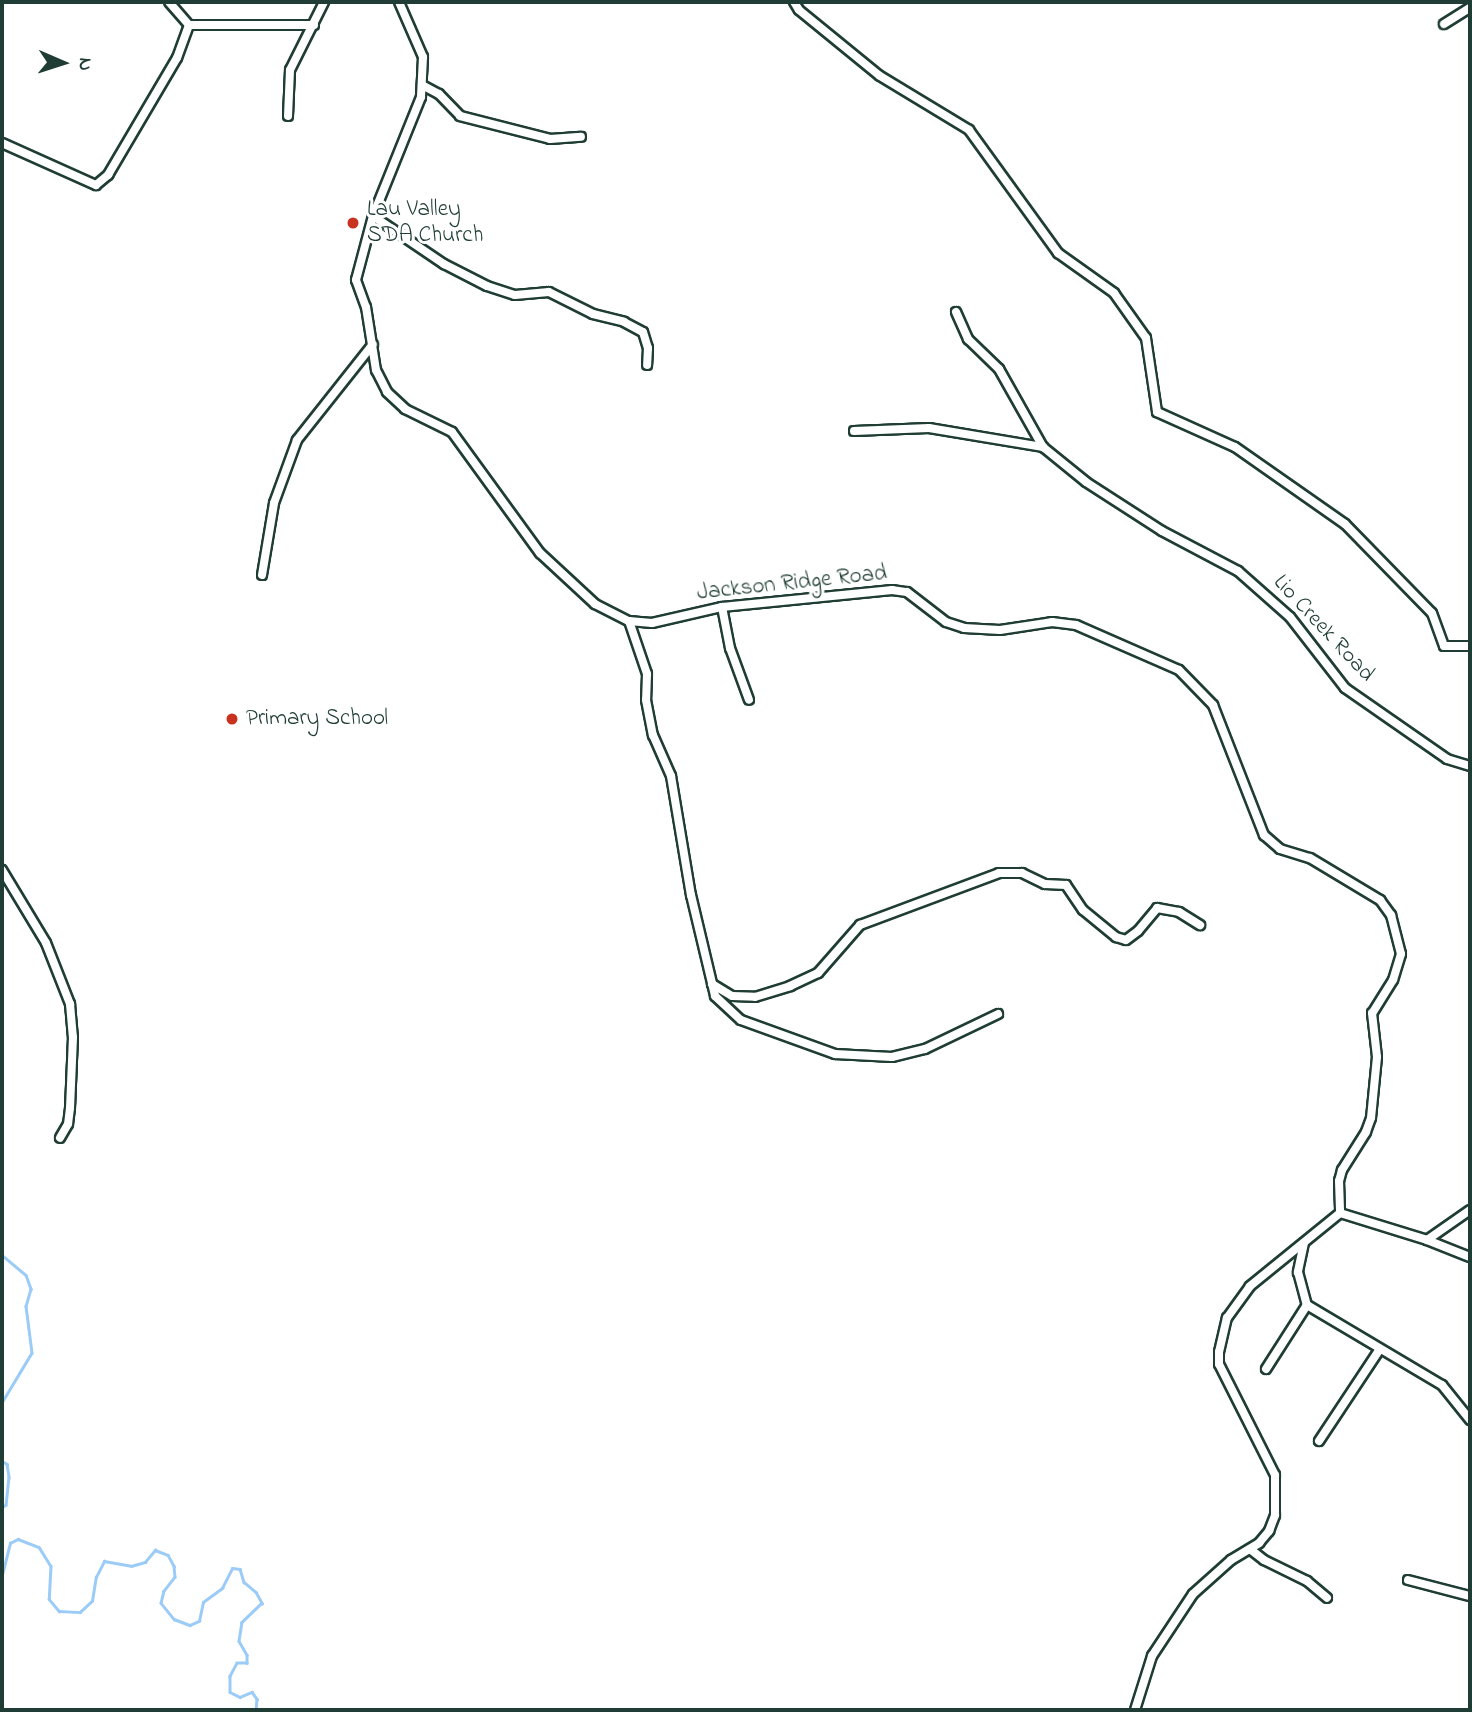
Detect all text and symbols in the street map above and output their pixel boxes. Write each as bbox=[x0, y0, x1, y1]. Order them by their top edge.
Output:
north arrow bbox=[28, 28, 98, 98]
text: N bbox=[71, 57, 98, 71]
place label: Lau Valley SDA Church bbox=[367, 196, 483, 250]
marker: Lau Valley SDA Church bbox=[345, 215, 361, 231]
street label: Jackson Ridge Road bbox=[696, 560, 888, 608]
street label: Lio Creek Road bbox=[1266, 570, 1380, 688]
place label: Primary School bbox=[246, 705, 388, 733]
marker: Primary School bbox=[224, 711, 240, 727]

